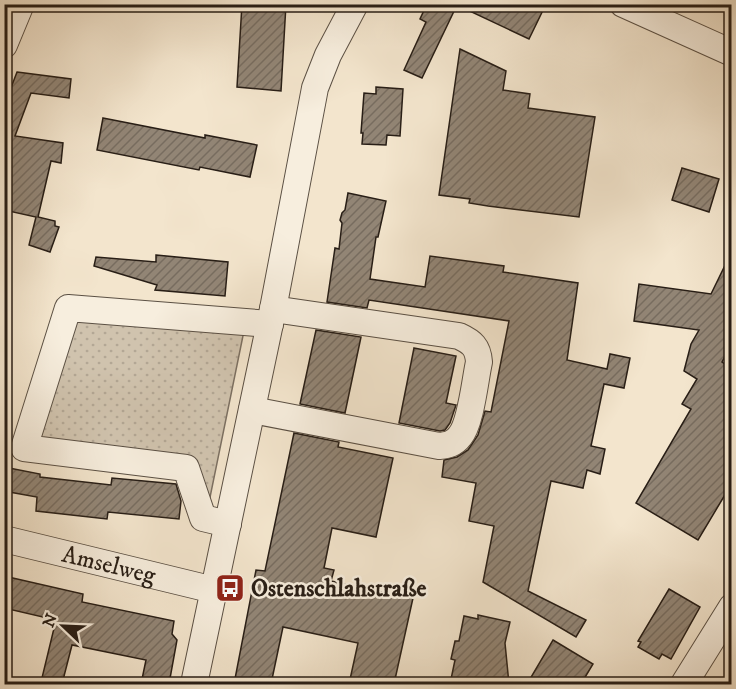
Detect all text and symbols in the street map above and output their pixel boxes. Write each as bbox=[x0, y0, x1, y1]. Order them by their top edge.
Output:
street label: Amselweg bbox=[59, 540, 159, 591]
bus stop icon: Ostenschlahstraße bbox=[214, 572, 246, 604]
place label: Ostenschlahstraße bbox=[251, 574, 426, 604]
north arrow bbox=[33, 596, 93, 656]
text: N bbox=[38, 611, 62, 630]

